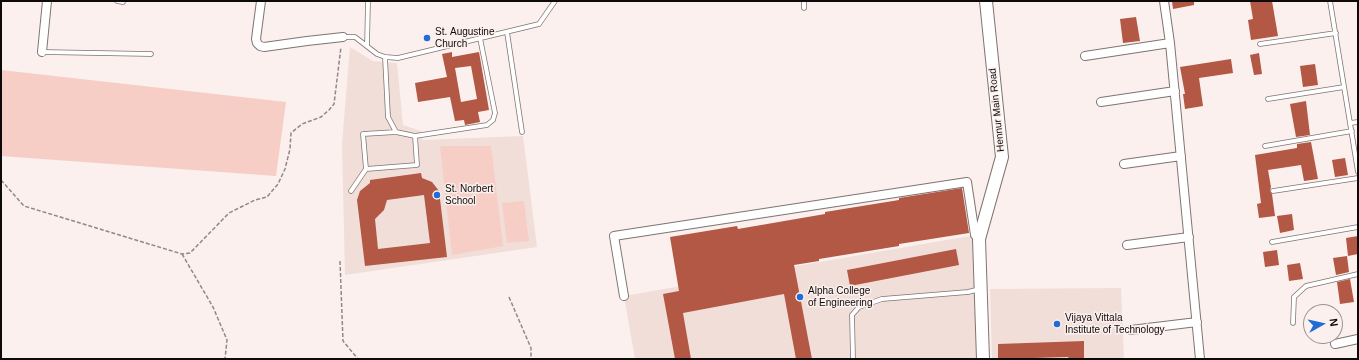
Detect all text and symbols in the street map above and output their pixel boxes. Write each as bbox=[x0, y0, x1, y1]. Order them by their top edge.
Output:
place label: St. Augustine Church bbox=[435, 26, 494, 50]
marker: St. Augustine Church bbox=[422, 33, 432, 43]
street label: Hennur Main Road bbox=[987, 68, 1007, 152]
place label: St. Norbert School bbox=[445, 183, 493, 206]
marker: St. Norbert School bbox=[432, 190, 442, 200]
place label: Alpha College of Engineering bbox=[808, 285, 872, 308]
marker: Alpha College of Engineering bbox=[795, 292, 805, 302]
north arrow bbox=[1303, 304, 1343, 344]
place label: Vijaya Vittala Institute of Technology bbox=[1065, 312, 1165, 336]
text: N bbox=[1327, 318, 1340, 327]
marker: Vijaya Vittala Institute of Technology bbox=[1052, 319, 1062, 329]

